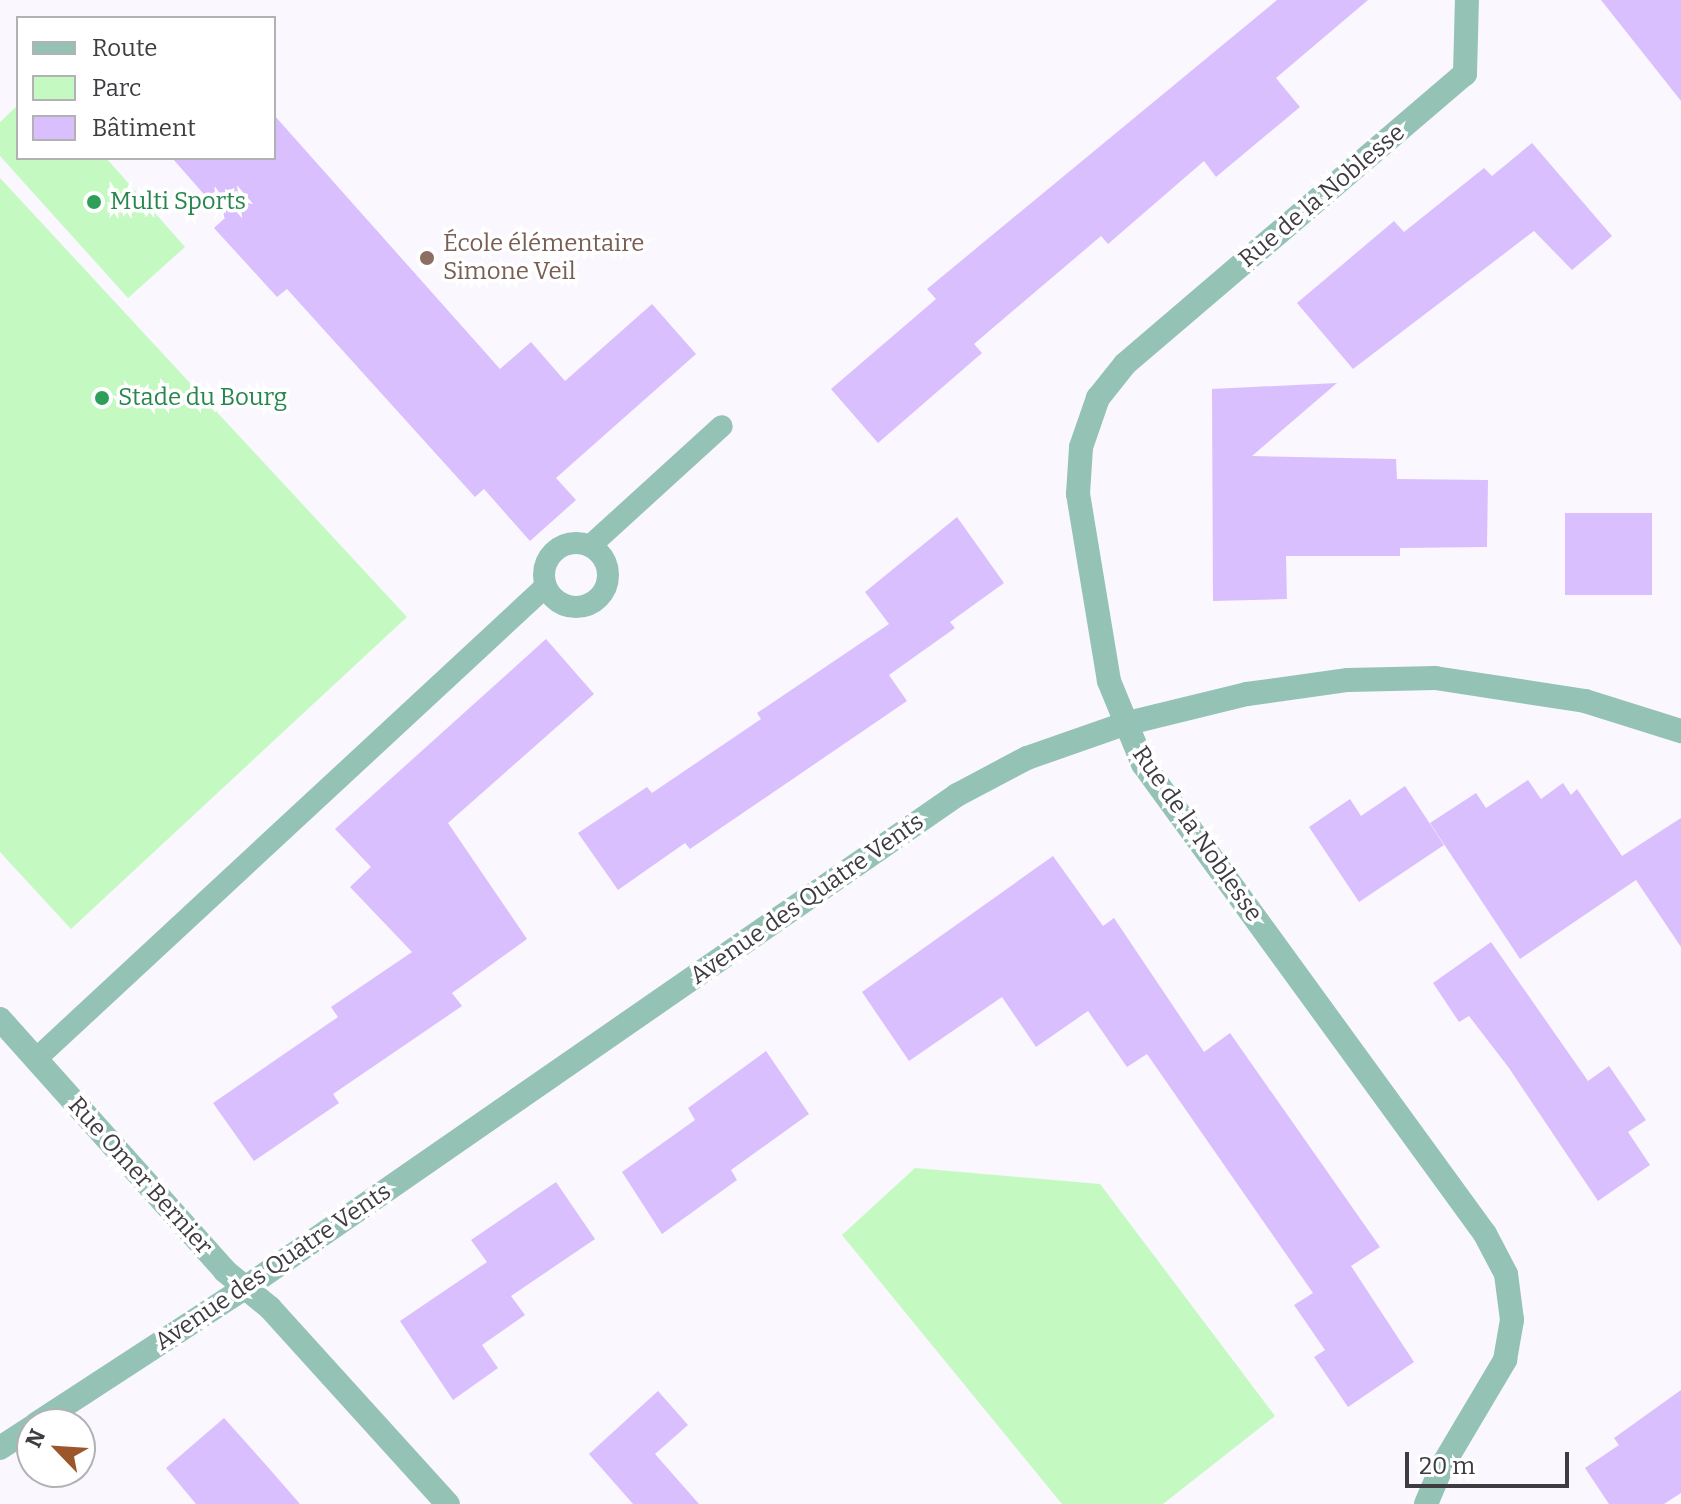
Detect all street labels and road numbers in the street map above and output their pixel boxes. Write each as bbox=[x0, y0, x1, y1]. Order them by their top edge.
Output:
street label: Rue de la Noblesse bbox=[1233, 118, 1411, 274]
street label: Rue de la Noblesse bbox=[1126, 741, 1268, 927]
street label: Avenue des Quatre Vents bbox=[685, 807, 929, 991]
street label: Rue Omer Bernier bbox=[62, 1091, 218, 1261]
street label: Avenue des Quatre Vents bbox=[150, 1177, 396, 1357]

